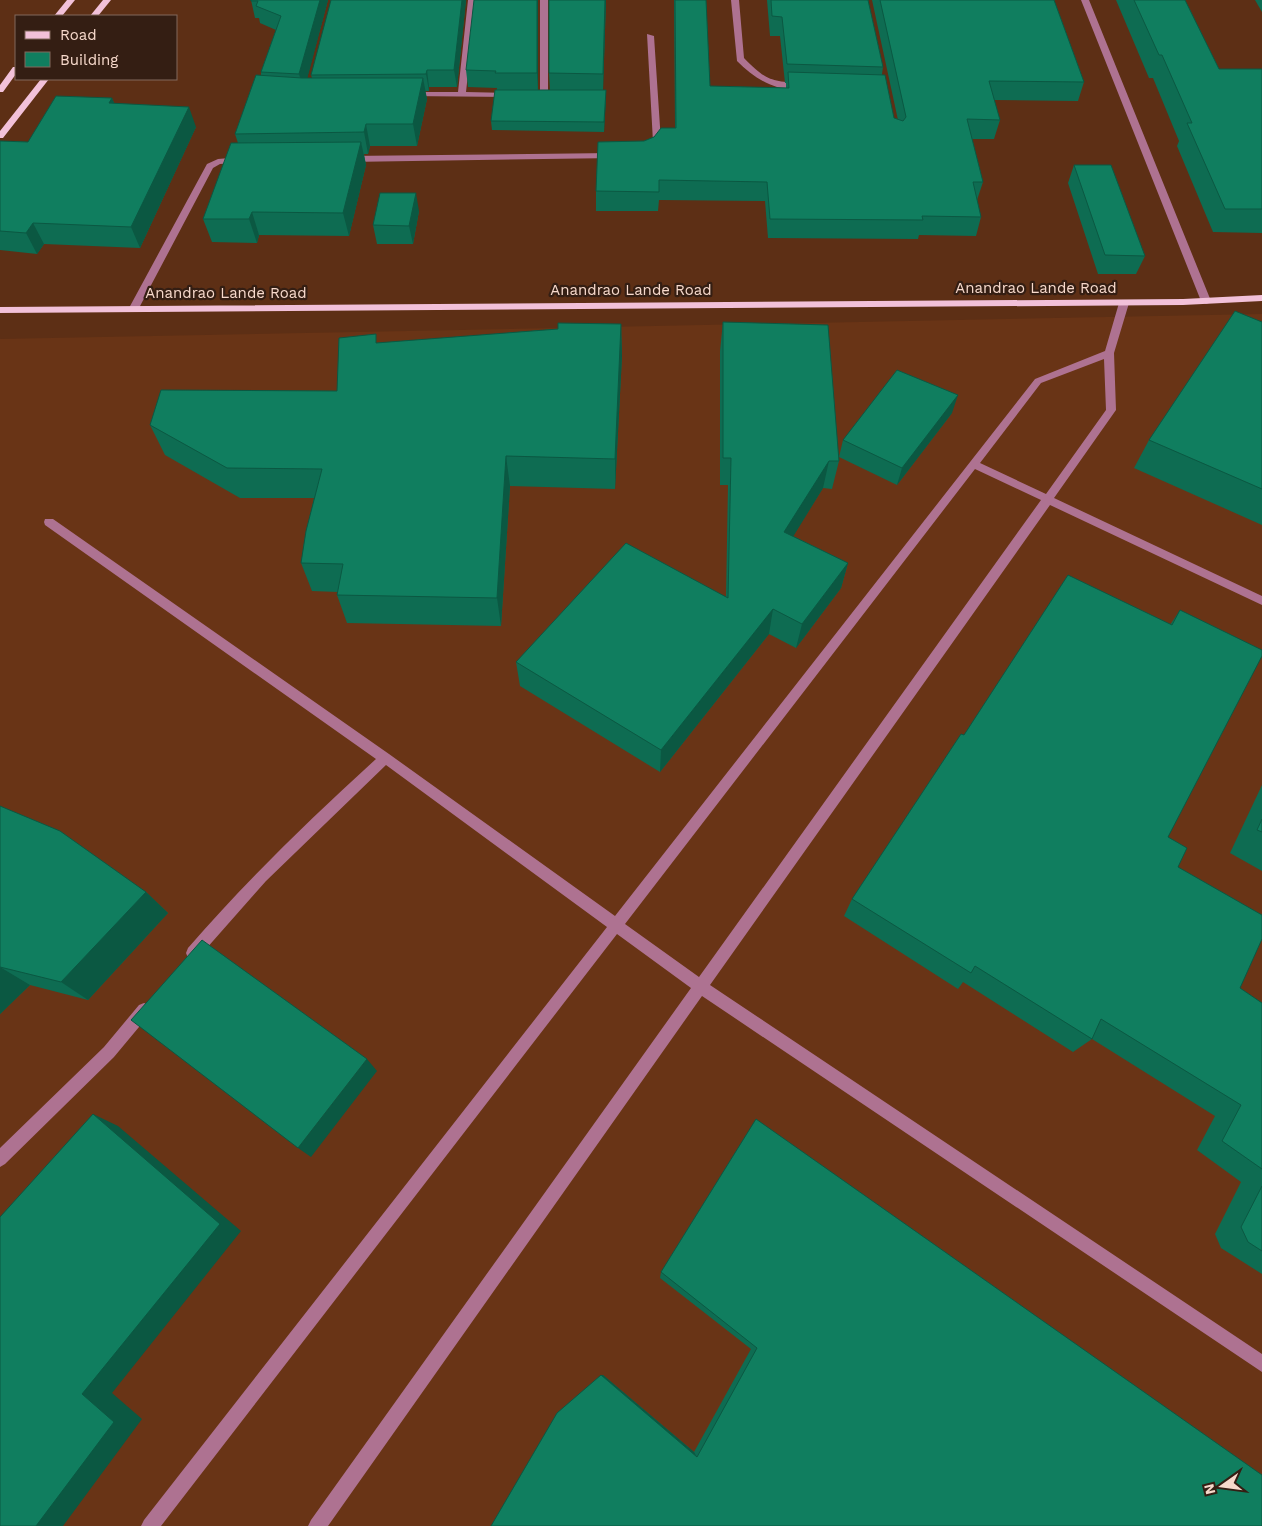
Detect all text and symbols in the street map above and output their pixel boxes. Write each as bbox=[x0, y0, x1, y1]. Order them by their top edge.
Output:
legend bbox=[15, 15, 178, 80]
text: Road bbox=[60, 26, 97, 44]
text: Building bbox=[60, 51, 118, 69]
street label: Anandrao Lande Road bbox=[955, 279, 1117, 297]
street label: Anandrao Lande Road bbox=[550, 281, 712, 299]
street label: Anandrao Lande Road bbox=[145, 284, 307, 302]
north arrow bbox=[1197, 1461, 1247, 1511]
text: N bbox=[1200, 1482, 1218, 1496]

